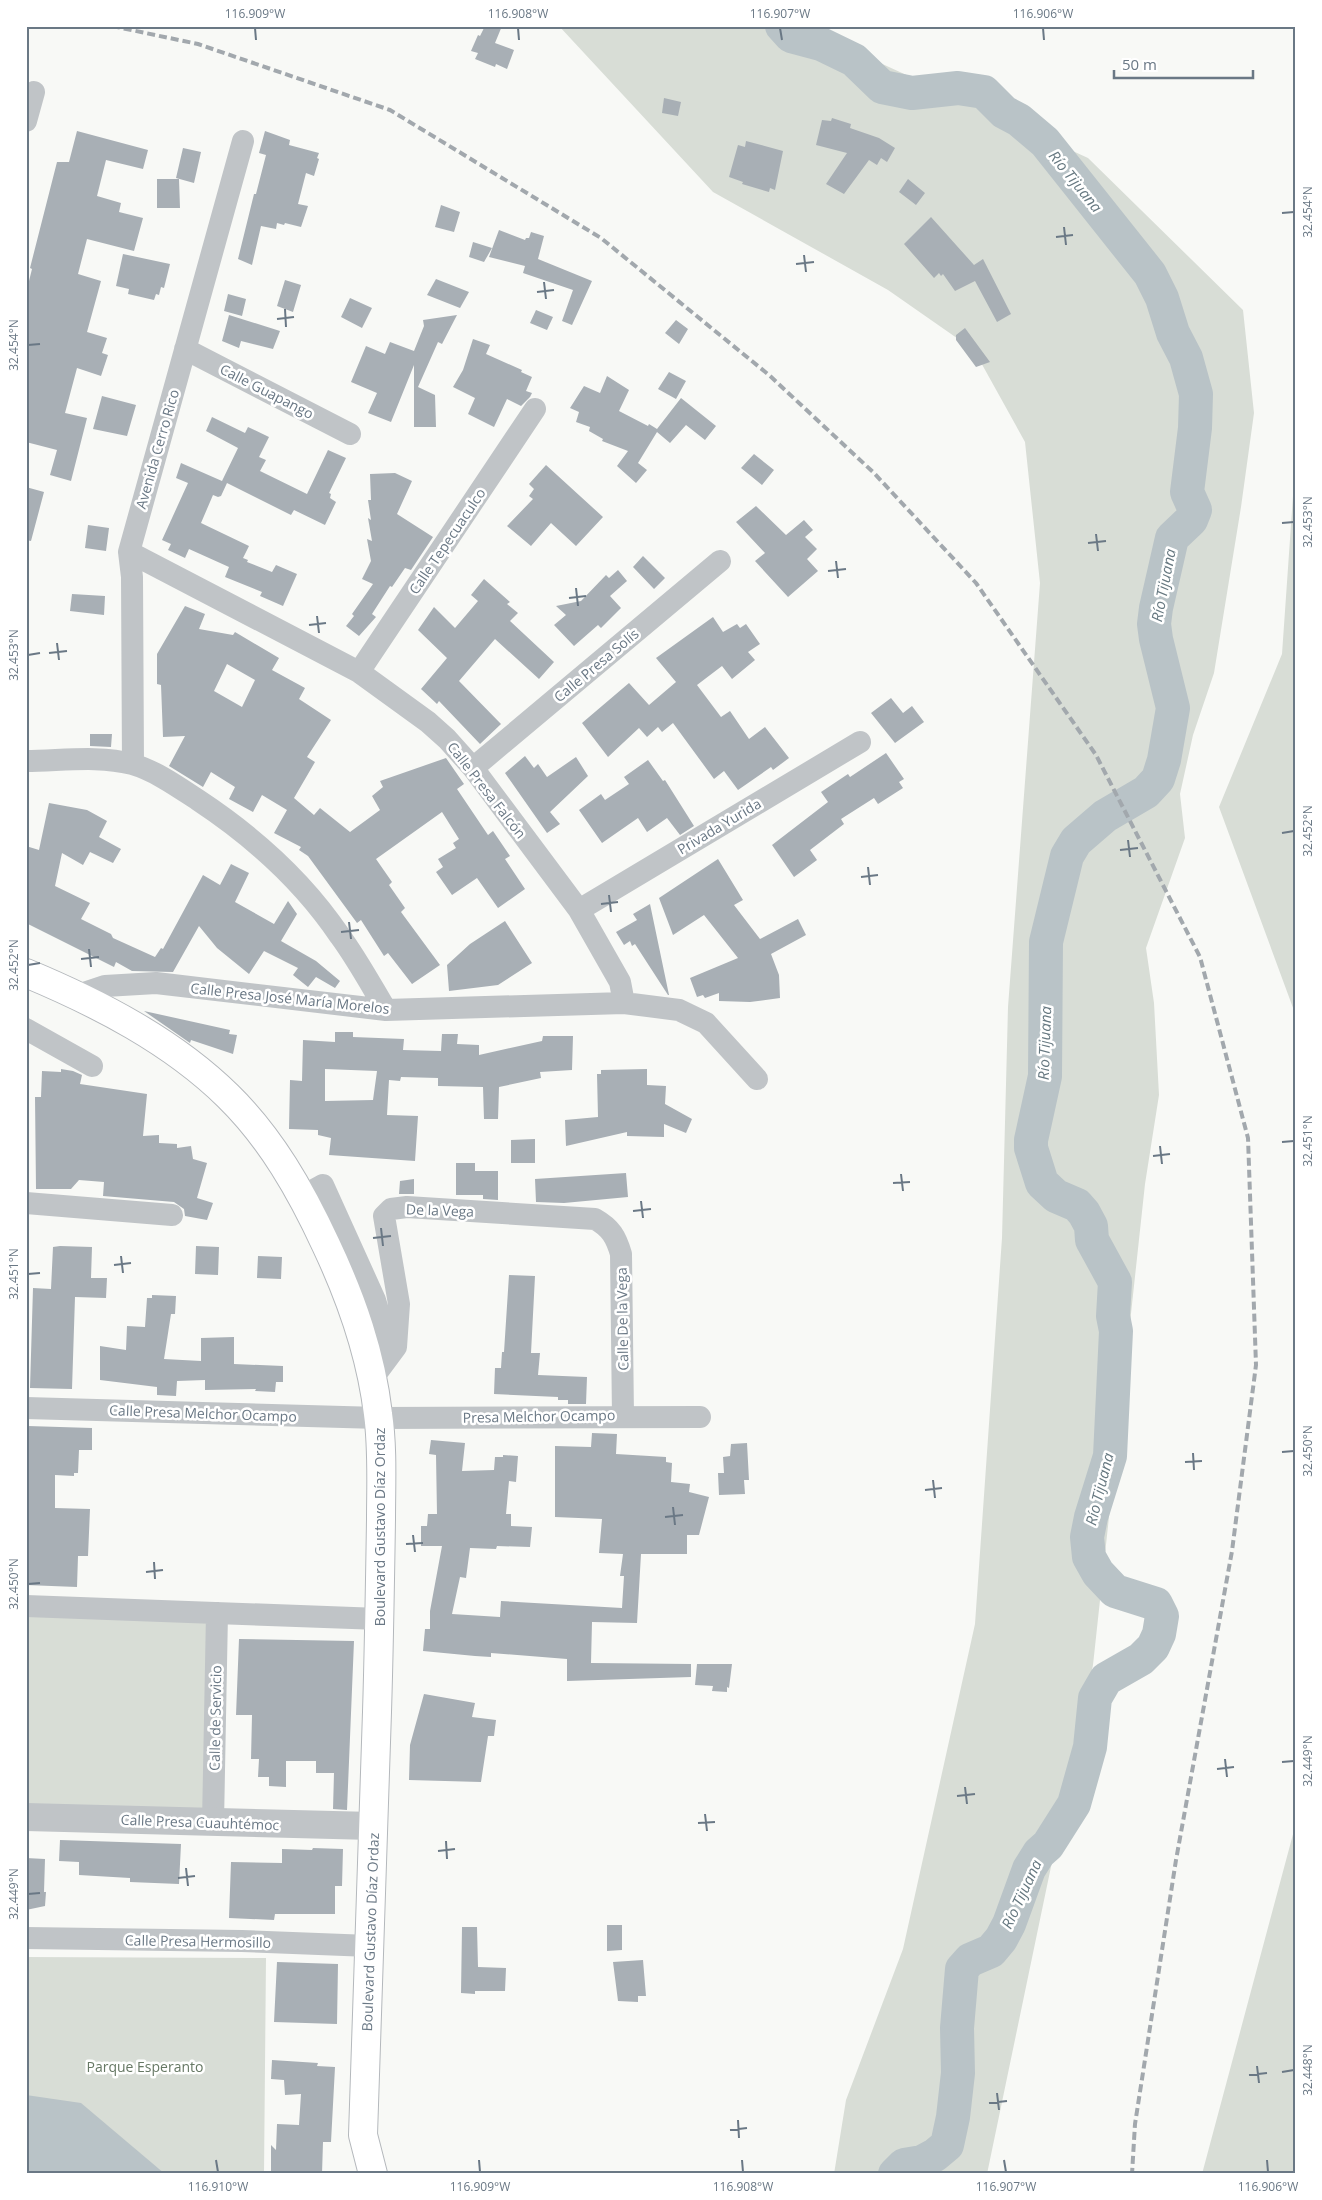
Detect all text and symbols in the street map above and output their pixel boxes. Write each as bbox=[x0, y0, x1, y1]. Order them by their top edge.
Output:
text: 116.909°W bbox=[225, 5, 285, 22]
text: 116.908°W bbox=[488, 5, 548, 22]
text: 116.907°W bbox=[750, 5, 810, 22]
text: 116.906°W bbox=[1013, 5, 1073, 22]
scale bar bbox=[1114, 48, 1253, 80]
text: 50 m bbox=[1122, 54, 1157, 74]
water label: Río Tijuana bbox=[1045, 146, 1107, 216]
text: 32.454°N bbox=[1299, 186, 1316, 238]
text: 32.454°N bbox=[5, 319, 22, 371]
street label: Calle Guapango bbox=[217, 359, 317, 423]
street label: Avenida Cerro Rico bbox=[131, 387, 183, 511]
street label: Calle Tepecuaculco bbox=[404, 484, 490, 598]
text: 32.453°N bbox=[1299, 496, 1316, 548]
water label: Río Tijuana bbox=[1146, 546, 1180, 623]
street label: Calle Presa Solís bbox=[550, 624, 643, 706]
text: 32.453°N bbox=[5, 629, 22, 681]
street label: Calle Presa Falcón bbox=[443, 738, 531, 842]
street label: Privada Yurida bbox=[674, 794, 764, 858]
text: 32.452°N bbox=[1299, 805, 1316, 857]
text: 32.452°N bbox=[5, 939, 22, 991]
street label: Calle Presa José María Morelos bbox=[190, 978, 391, 1018]
water label: Río Tijuana bbox=[1033, 1005, 1055, 1080]
text: 32.451°N bbox=[1299, 1115, 1316, 1167]
street label: De la Vega bbox=[406, 1199, 474, 1221]
text: 32.451°N bbox=[5, 1248, 22, 1300]
street label: Calle De la Vega bbox=[612, 1267, 632, 1371]
street label: Calle Presa Melchor Ocampo bbox=[109, 1400, 297, 1426]
street label: Presa Melchor Ocampo bbox=[463, 1405, 615, 1427]
text: 32.450°N bbox=[1299, 1425, 1316, 1477]
street label: Boulevard Gustavo Díaz Ordaz bbox=[370, 1427, 389, 1626]
water label: Río Tijuana bbox=[1080, 1450, 1118, 1527]
text: 32.450°N bbox=[5, 1558, 22, 1610]
street label: Calle de Servicio bbox=[205, 1665, 225, 1771]
text: 32.449°N bbox=[1299, 1735, 1316, 1787]
street label: Calle Presa Cuauhtémoc bbox=[120, 1810, 280, 1834]
street label: Boulevard Gustavo Díaz Ordaz bbox=[357, 1832, 383, 2032]
water label: Río Tijuana bbox=[996, 1856, 1046, 1932]
text: 32.449°N bbox=[5, 1868, 22, 1920]
street label: Calle Presa Hermosillo bbox=[125, 1930, 271, 1952]
text: 32.448°N bbox=[1299, 2044, 1316, 2096]
park label: Parque Esperanto bbox=[87, 2057, 203, 2076]
text: 116.910°W bbox=[188, 2178, 248, 2195]
text: 116.909°W bbox=[450, 2178, 510, 2195]
text: 116.908°W bbox=[713, 2178, 773, 2195]
text: 116.907°W bbox=[976, 2178, 1036, 2195]
text: 116.906°W bbox=[1238, 2178, 1298, 2195]

